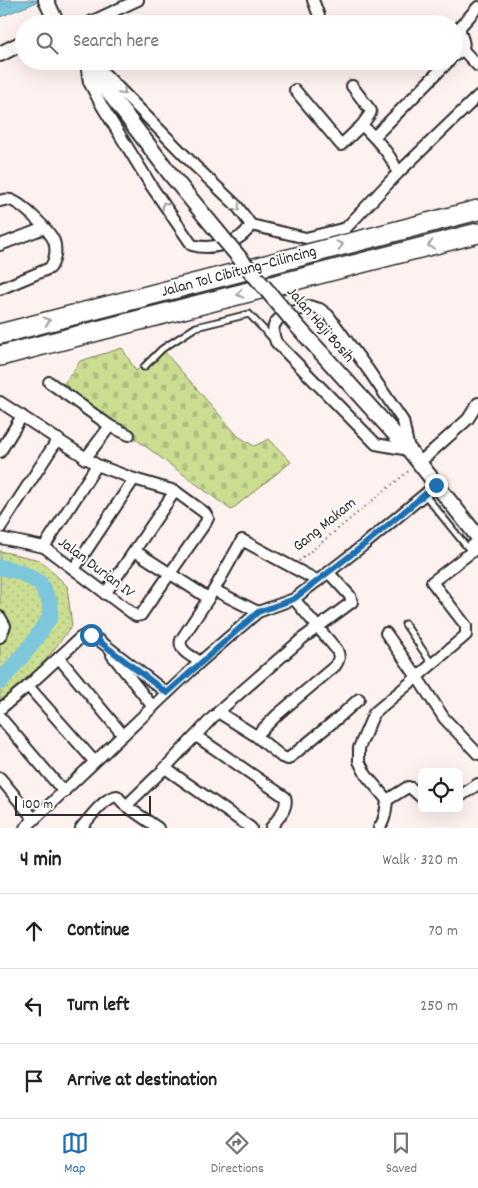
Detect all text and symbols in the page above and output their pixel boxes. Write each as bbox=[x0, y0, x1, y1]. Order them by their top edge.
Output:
search box bbox=[15, 15, 463, 70]
icon: search bbox=[33, 29, 61, 57]
text: Search here bbox=[73, 29, 159, 56]
one-way arrow bbox=[118, 86, 127, 95]
one-way arrow bbox=[162, 201, 171, 211]
one-way arrow bbox=[232, 202, 240, 211]
one-way arrow bbox=[426, 239, 435, 250]
street label: Jalan Tol Cibitung–Cilincing bbox=[159, 240, 319, 304]
one-way arrow bbox=[335, 241, 344, 251]
street label: Jalan Haji Bosih bbox=[281, 282, 359, 368]
one-way arrow bbox=[235, 288, 244, 299]
one-way arrow bbox=[43, 317, 51, 327]
route end bbox=[425, 474, 448, 497]
street label: Gang Makam bbox=[288, 492, 362, 558]
street label: Jalan Durian IV bbox=[53, 531, 139, 605]
route start bbox=[80, 624, 103, 647]
map controls bbox=[418, 768, 463, 813]
button: locate bbox=[418, 768, 463, 813]
scale bar bbox=[15, 793, 151, 816]
text: 100 m bbox=[22, 795, 53, 815]
text: 4 min bbox=[20, 846, 62, 876]
text: Walk · 320 m bbox=[382, 849, 458, 872]
icon: ahead bbox=[20, 917, 48, 945]
text: Continue bbox=[67, 918, 129, 945]
text: 70 m bbox=[428, 920, 458, 943]
icon: left bbox=[20, 992, 48, 1020]
text: Turn left bbox=[67, 993, 130, 1020]
text: 250 m bbox=[420, 995, 458, 1018]
icon: arrive bbox=[20, 1067, 48, 1095]
text: Arrive at destination bbox=[67, 1068, 217, 1095]
tab: Map bbox=[61, 1129, 89, 1179]
tab: Directions bbox=[211, 1129, 264, 1179]
tab: Saved bbox=[386, 1129, 417, 1179]

